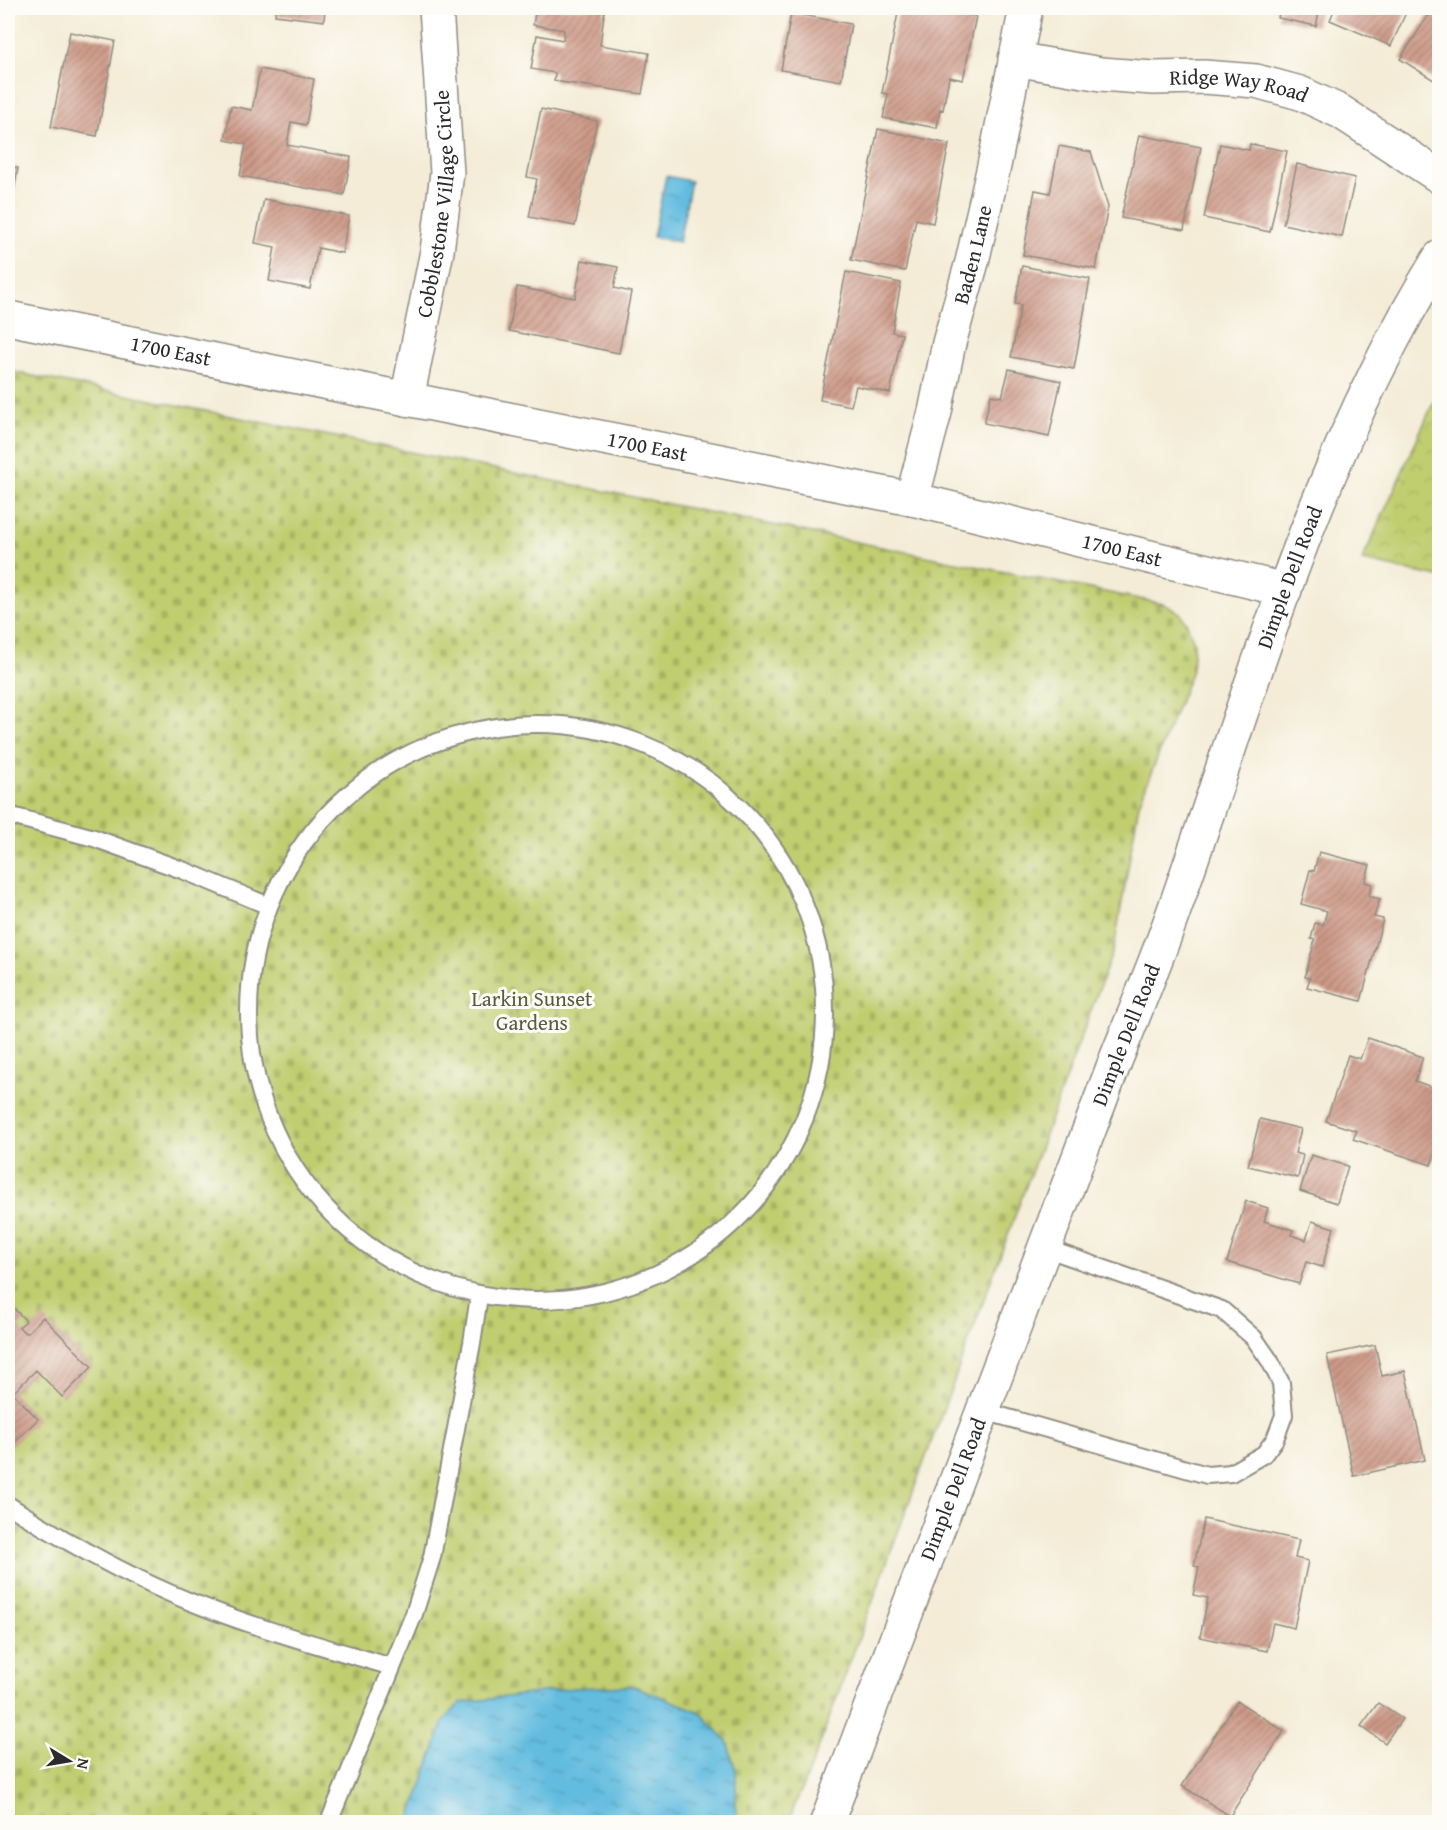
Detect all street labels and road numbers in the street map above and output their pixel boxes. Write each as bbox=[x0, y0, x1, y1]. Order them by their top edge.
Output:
street label: Ridge Way Road bbox=[1169, 61, 1315, 110]
street label: Cobblestone Village Circle bbox=[408, 89, 462, 320]
street label: Baden Lane bbox=[945, 202, 1000, 308]
street label: 1700 East bbox=[128, 327, 214, 374]
street label: 1700 East bbox=[604, 423, 691, 469]
street label: Dimple Dell Road bbox=[1248, 500, 1330, 653]
street label: 1700 East bbox=[1079, 525, 1166, 575]
street label: Dimple Dell Road bbox=[1084, 958, 1168, 1110]
street label: Dimple Dell Road bbox=[911, 1412, 994, 1565]

